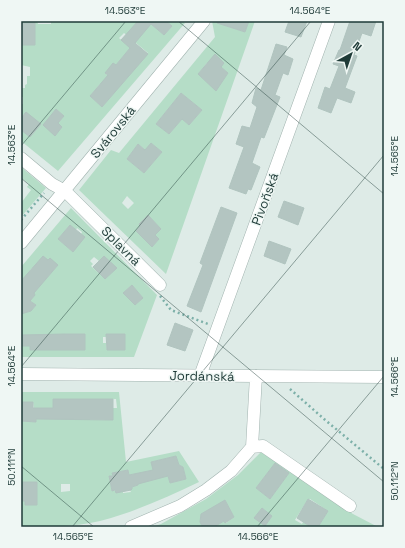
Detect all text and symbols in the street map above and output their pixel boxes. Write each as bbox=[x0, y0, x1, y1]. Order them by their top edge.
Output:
text: 14.563°E bbox=[105, 4, 146, 17]
text: 14.564°E bbox=[290, 4, 331, 17]
north arrow bbox=[331, 34, 371, 74]
text: N bbox=[350, 39, 365, 54]
street label: Svárovská bbox=[87, 102, 140, 162]
text: 14.563°E bbox=[5, 124, 18, 165]
text: 14.565°E bbox=[388, 135, 401, 176]
street label: Pivoňská bbox=[248, 170, 283, 228]
street label: Splavná bbox=[98, 223, 145, 270]
text: 14.564°E bbox=[5, 345, 18, 386]
text: 14.566°E bbox=[388, 356, 401, 397]
street label: Jordánská bbox=[169, 367, 235, 385]
text: 50.111°N bbox=[5, 448, 18, 486]
text: 50.112°N bbox=[388, 461, 401, 501]
text: 14.565°E bbox=[53, 530, 94, 543]
text: 14.566°E bbox=[238, 530, 279, 543]

